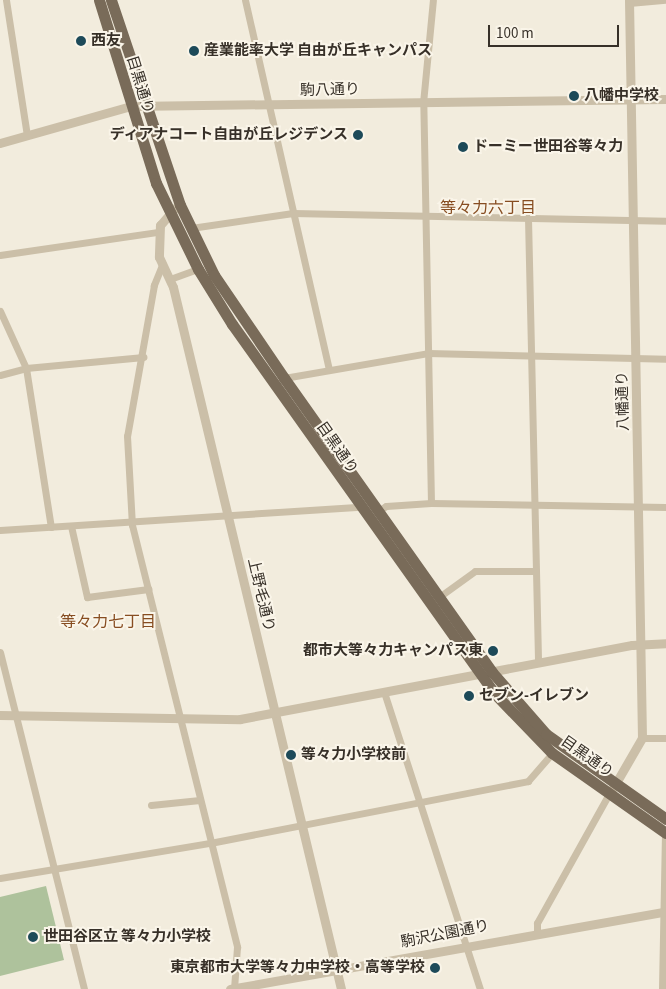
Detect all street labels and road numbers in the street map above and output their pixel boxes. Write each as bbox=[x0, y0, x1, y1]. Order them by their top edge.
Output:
street label: 目黒通り bbox=[123, 54, 157, 116]
street label: 駒八通り bbox=[300, 80, 360, 100]
street label: 八幡通り bbox=[613, 371, 633, 431]
street label: 目黒通り bbox=[312, 418, 362, 478]
street label: 上野毛通り bbox=[244, 556, 278, 634]
street label: 目黒通り bbox=[557, 732, 617, 782]
street label: 駒沢公園通り bbox=[399, 917, 491, 951]

